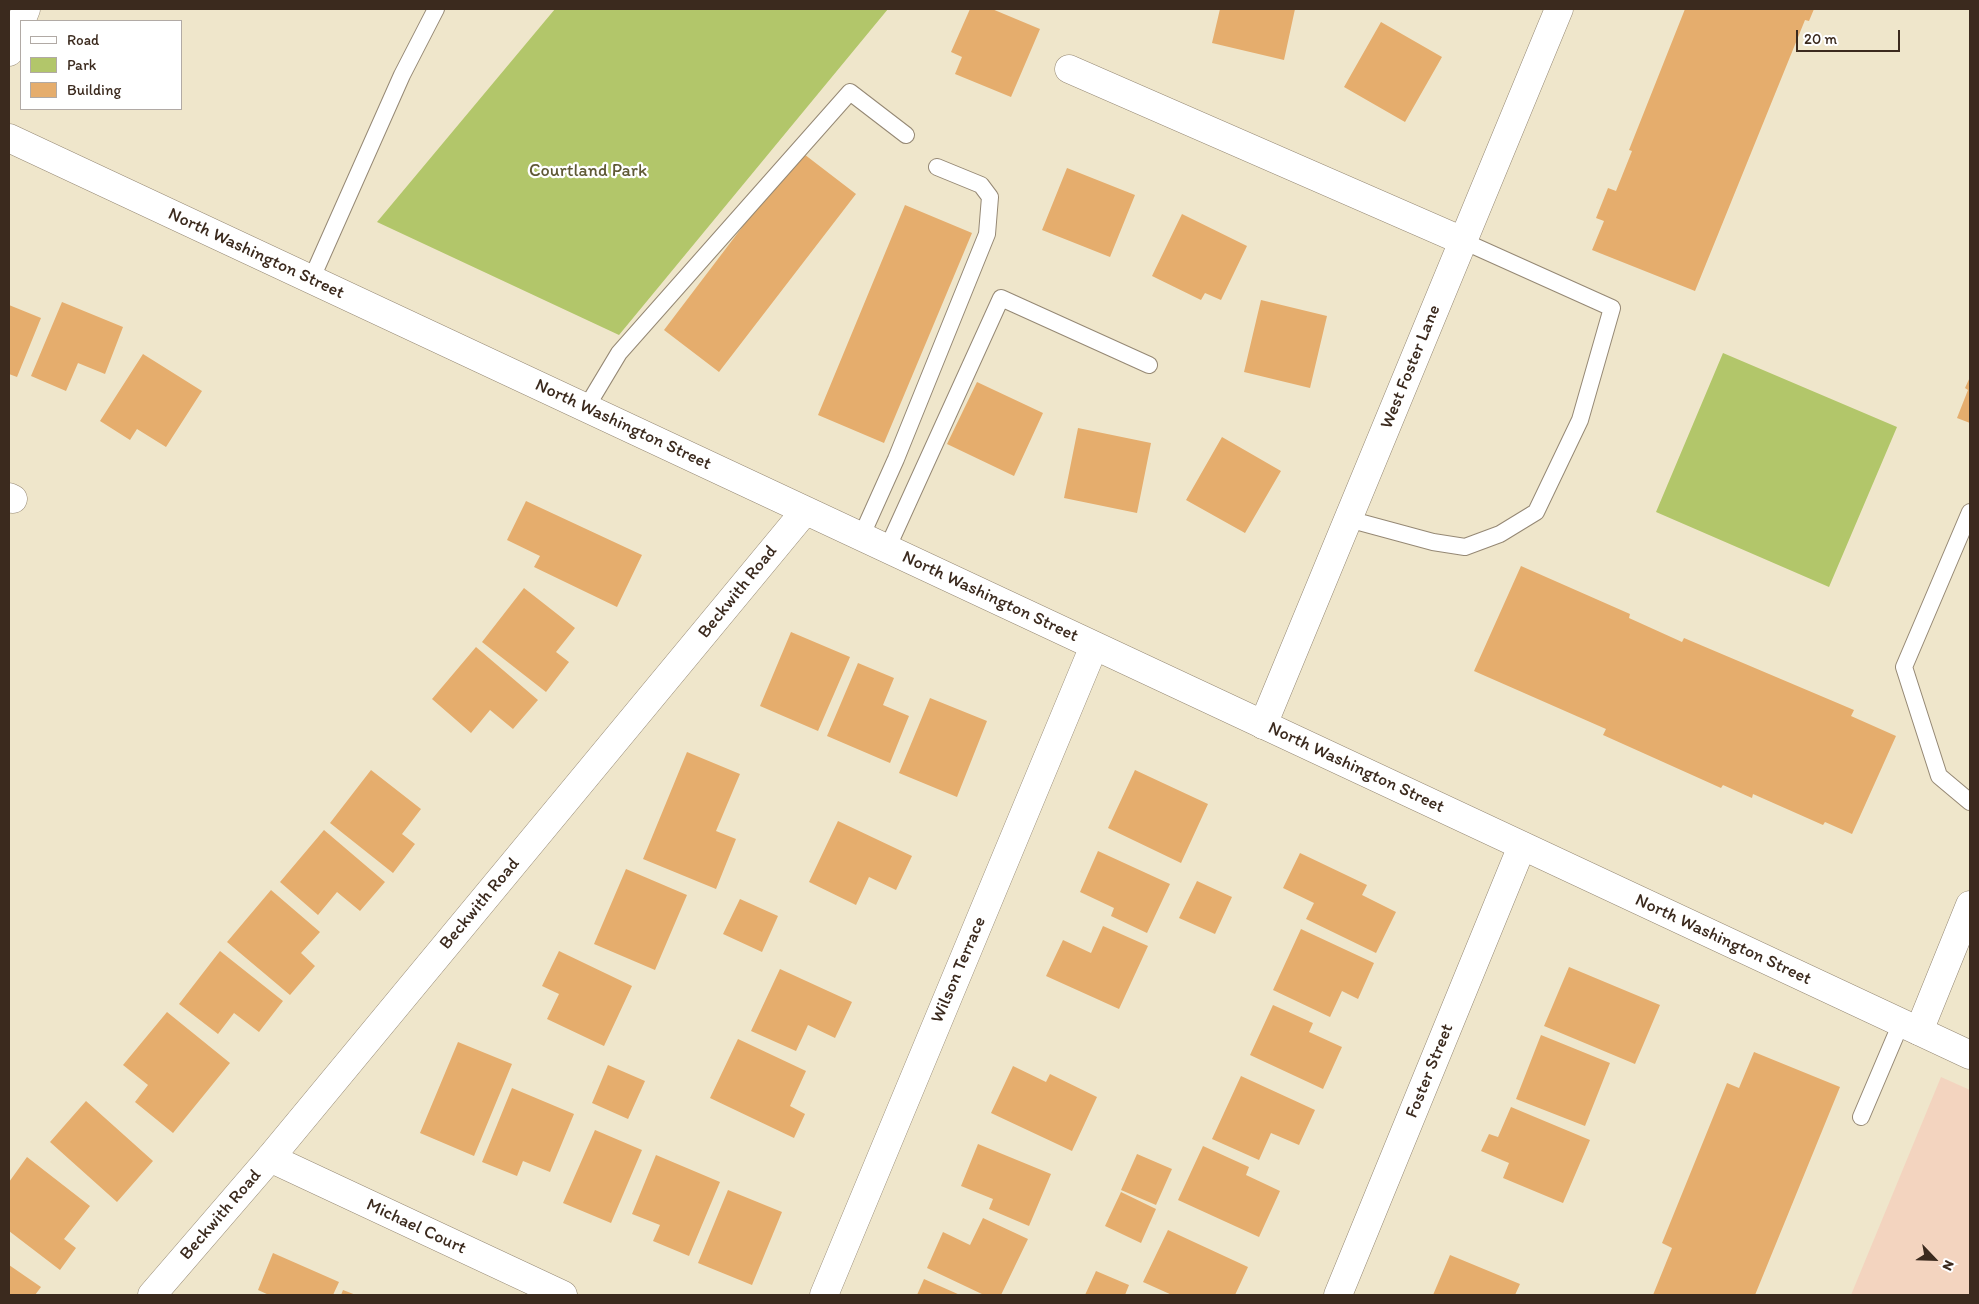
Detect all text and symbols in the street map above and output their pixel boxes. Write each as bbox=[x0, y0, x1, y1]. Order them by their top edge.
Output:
legend bbox=[20, 20, 182, 110]
scale bar bbox=[1799, 20, 1903, 52]
text: 20 m bbox=[1804, 30, 1837, 48]
text: Road bbox=[67, 31, 99, 49]
text: Park bbox=[67, 56, 97, 74]
text: Building bbox=[67, 81, 121, 99]
park label: Courtland Park bbox=[529, 160, 647, 182]
street label: North Washington Street bbox=[164, 204, 348, 304]
street label: West Foster Lane bbox=[1376, 302, 1446, 432]
street label: North Washington Street bbox=[531, 375, 715, 475]
street label: Beckwith Road bbox=[694, 541, 782, 643]
street label: North Washington Street bbox=[898, 547, 1082, 647]
street label: North Washington Street bbox=[1264, 718, 1448, 818]
street label: Beckwith Road bbox=[435, 854, 525, 954]
street label: North Washington Street bbox=[1631, 890, 1815, 990]
street label: Wilson Terrace bbox=[927, 914, 991, 1026]
street label: Foster Street bbox=[1401, 1021, 1459, 1121]
street label: Beckwith Road bbox=[176, 1165, 266, 1265]
street label: Michael Court bbox=[363, 1194, 469, 1260]
north arrow bbox=[1909, 1234, 1959, 1284]
text: N bbox=[1938, 1258, 1958, 1273]

